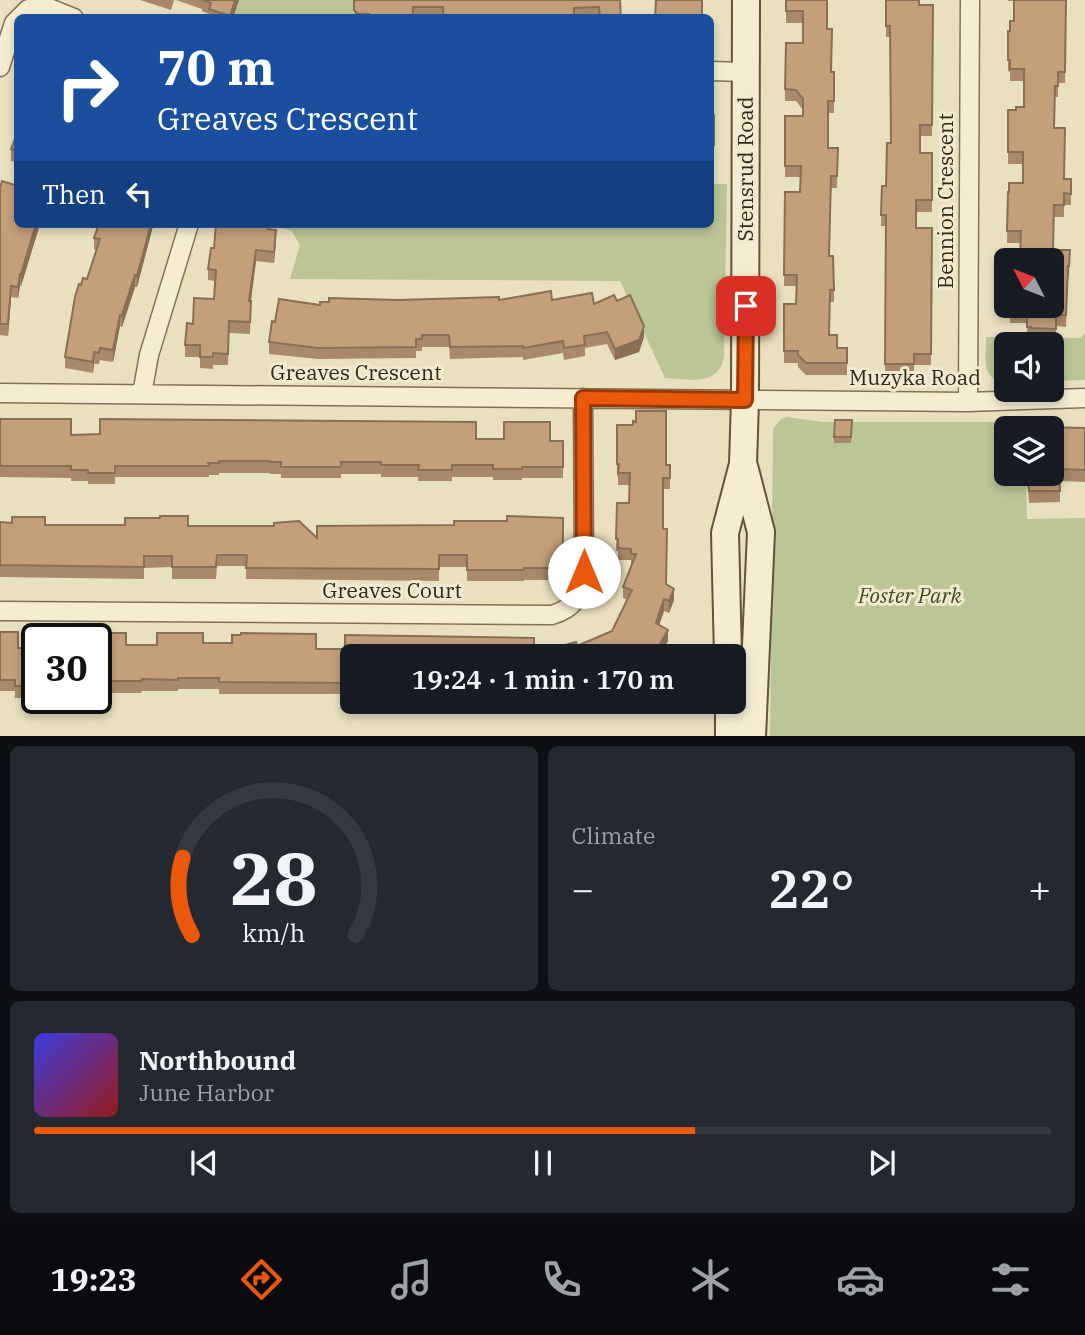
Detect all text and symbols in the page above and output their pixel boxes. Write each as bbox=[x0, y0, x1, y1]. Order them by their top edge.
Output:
text: 70 m bbox=[157, 35, 275, 98]
icon: right bbox=[42, 42, 133, 133]
street label: Stensrud Road bbox=[731, 96, 759, 242]
text: Greaves Crescent bbox=[157, 97, 418, 139]
street label: Bennion Crescent bbox=[931, 113, 959, 289]
icon: left bbox=[120, 175, 158, 213]
text: Then bbox=[42, 177, 106, 211]
north arrow bbox=[994, 248, 1064, 318]
map controls bbox=[994, 248, 1064, 486]
pin bbox=[716, 276, 776, 336]
icon: arrive bbox=[727, 287, 765, 325]
button: sound bbox=[994, 332, 1064, 402]
street label: Greaves Crescent bbox=[270, 358, 442, 386]
street label: Muzyka Road bbox=[849, 363, 981, 391]
button: layers bbox=[994, 416, 1064, 486]
position arrow bbox=[547, 535, 621, 609]
street label: Greaves Court bbox=[322, 576, 462, 604]
park label: Foster Park bbox=[857, 581, 963, 609]
speed limit sign: 30 bbox=[21, 623, 112, 714]
text: 19:24 · 1 min · 170 m bbox=[412, 662, 674, 696]
text: Climate bbox=[572, 820, 655, 850]
text: 28 bbox=[230, 830, 317, 925]
text: 22° bbox=[768, 855, 855, 922]
text: − bbox=[572, 864, 594, 913]
text: + bbox=[1028, 864, 1051, 913]
text: km/h bbox=[242, 915, 305, 948]
text: Northbound bbox=[139, 1043, 296, 1077]
text: June Harbor bbox=[139, 1077, 274, 1107]
icon: previous bbox=[185, 1144, 223, 1182]
icon: pause bbox=[524, 1144, 562, 1182]
icon: next bbox=[863, 1144, 901, 1182]
icon: directions bbox=[237, 1255, 286, 1304]
icon: music bbox=[387, 1255, 436, 1304]
icon: phone bbox=[537, 1255, 586, 1304]
icon: climate bbox=[686, 1255, 735, 1304]
icon: car bbox=[836, 1255, 885, 1304]
icon: filters bbox=[986, 1255, 1035, 1304]
text: 19:23 bbox=[50, 1258, 137, 1300]

